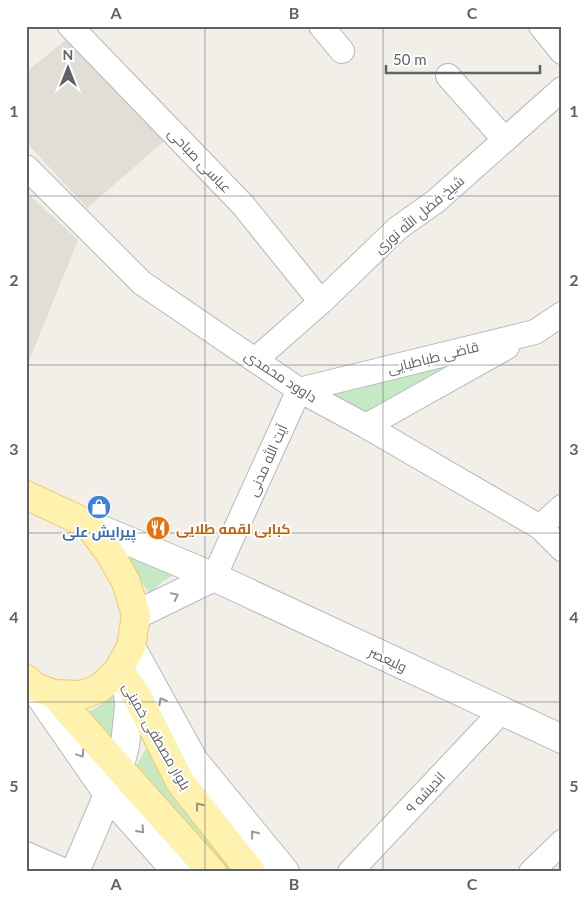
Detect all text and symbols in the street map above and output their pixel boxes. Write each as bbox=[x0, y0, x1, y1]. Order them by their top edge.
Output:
text: A bbox=[109, 3, 122, 22]
text: B bbox=[289, 3, 299, 22]
text: C bbox=[467, 3, 478, 22]
north arrow bbox=[42, 42, 92, 92]
scale bar bbox=[386, 42, 539, 74]
text: N bbox=[63, 46, 73, 63]
text: 50 m bbox=[393, 50, 427, 68]
text: 1 bbox=[9, 101, 19, 120]
text: 1 bbox=[569, 101, 579, 120]
street label: عباسی صباحی bbox=[165, 124, 235, 196]
street label: شیخ فضل الله نوری bbox=[371, 171, 468, 257]
text: 2 bbox=[9, 270, 19, 289]
text: 2 bbox=[569, 270, 579, 289]
street label: قاضی طباطبایی bbox=[386, 337, 480, 377]
street label: داوود محمدی bbox=[242, 346, 320, 406]
street label: آیت الله مدنی bbox=[244, 421, 291, 499]
text: 3 bbox=[9, 439, 19, 458]
text: 3 bbox=[569, 439, 579, 458]
shop icon: پیرایش علی bbox=[86, 494, 112, 520]
restaurant icon: کبابی لقمه طلایی bbox=[145, 515, 171, 541]
place label: کبابی لقمه طلایی bbox=[176, 520, 291, 538]
place label: پیرایش علی bbox=[62, 523, 136, 543]
one-way arrow bbox=[170, 592, 179, 603]
text: 4 bbox=[9, 607, 19, 626]
text: 4 bbox=[569, 607, 579, 626]
street label: ولیعصر bbox=[365, 642, 410, 675]
street label: بلوار مصطفی خمینی bbox=[119, 679, 195, 793]
one-way arrow bbox=[158, 697, 168, 706]
one-way arrow bbox=[75, 748, 84, 758]
street label: اندیشه ۹ bbox=[402, 768, 448, 816]
text: 5 bbox=[9, 776, 19, 795]
text: 5 bbox=[569, 776, 579, 795]
one-way arrow bbox=[197, 803, 205, 812]
one-way arrow bbox=[135, 825, 144, 834]
one-way arrow bbox=[252, 831, 260, 840]
text: A bbox=[109, 874, 122, 893]
text: B bbox=[289, 874, 299, 893]
text: C bbox=[467, 874, 478, 893]

